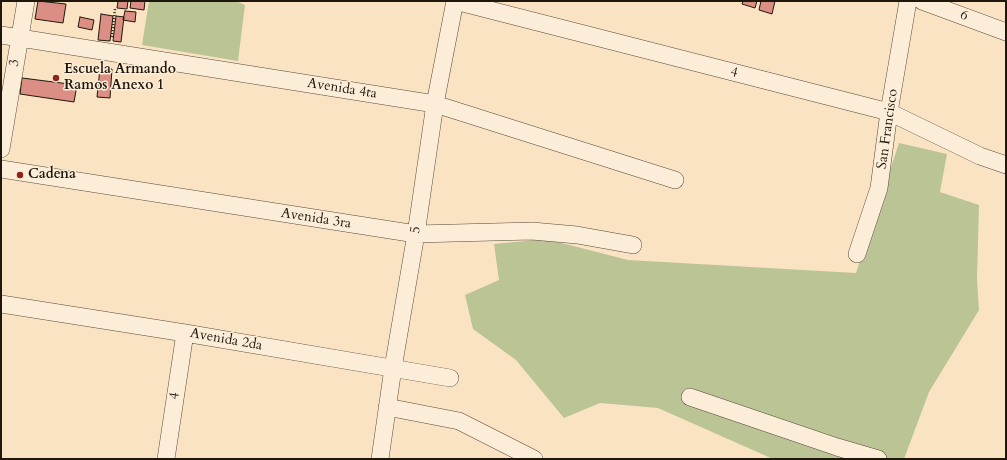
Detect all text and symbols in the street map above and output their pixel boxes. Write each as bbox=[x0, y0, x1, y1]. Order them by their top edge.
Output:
street label: 6 bbox=[958, 7, 970, 25]
street label: 3 bbox=[6, 58, 24, 68]
place label: Escuela Armando Ramos Anexo 1 bbox=[64, 62, 176, 94]
street label: 4 bbox=[728, 64, 740, 82]
marker: Escuela Armando Ramos Anexo 1 bbox=[51, 73, 61, 83]
street label: Avenida 4ta bbox=[306, 75, 378, 103]
street label: San Francisco bbox=[874, 88, 902, 170]
place label: Cadena bbox=[28, 167, 76, 183]
marker: Cadena bbox=[15, 170, 25, 180]
street label: Avenida 3ra bbox=[280, 205, 352, 233]
street label: 5 bbox=[407, 225, 425, 235]
street label: Avenida 2da bbox=[188, 325, 264, 355]
street label: 4 bbox=[166, 391, 184, 401]

